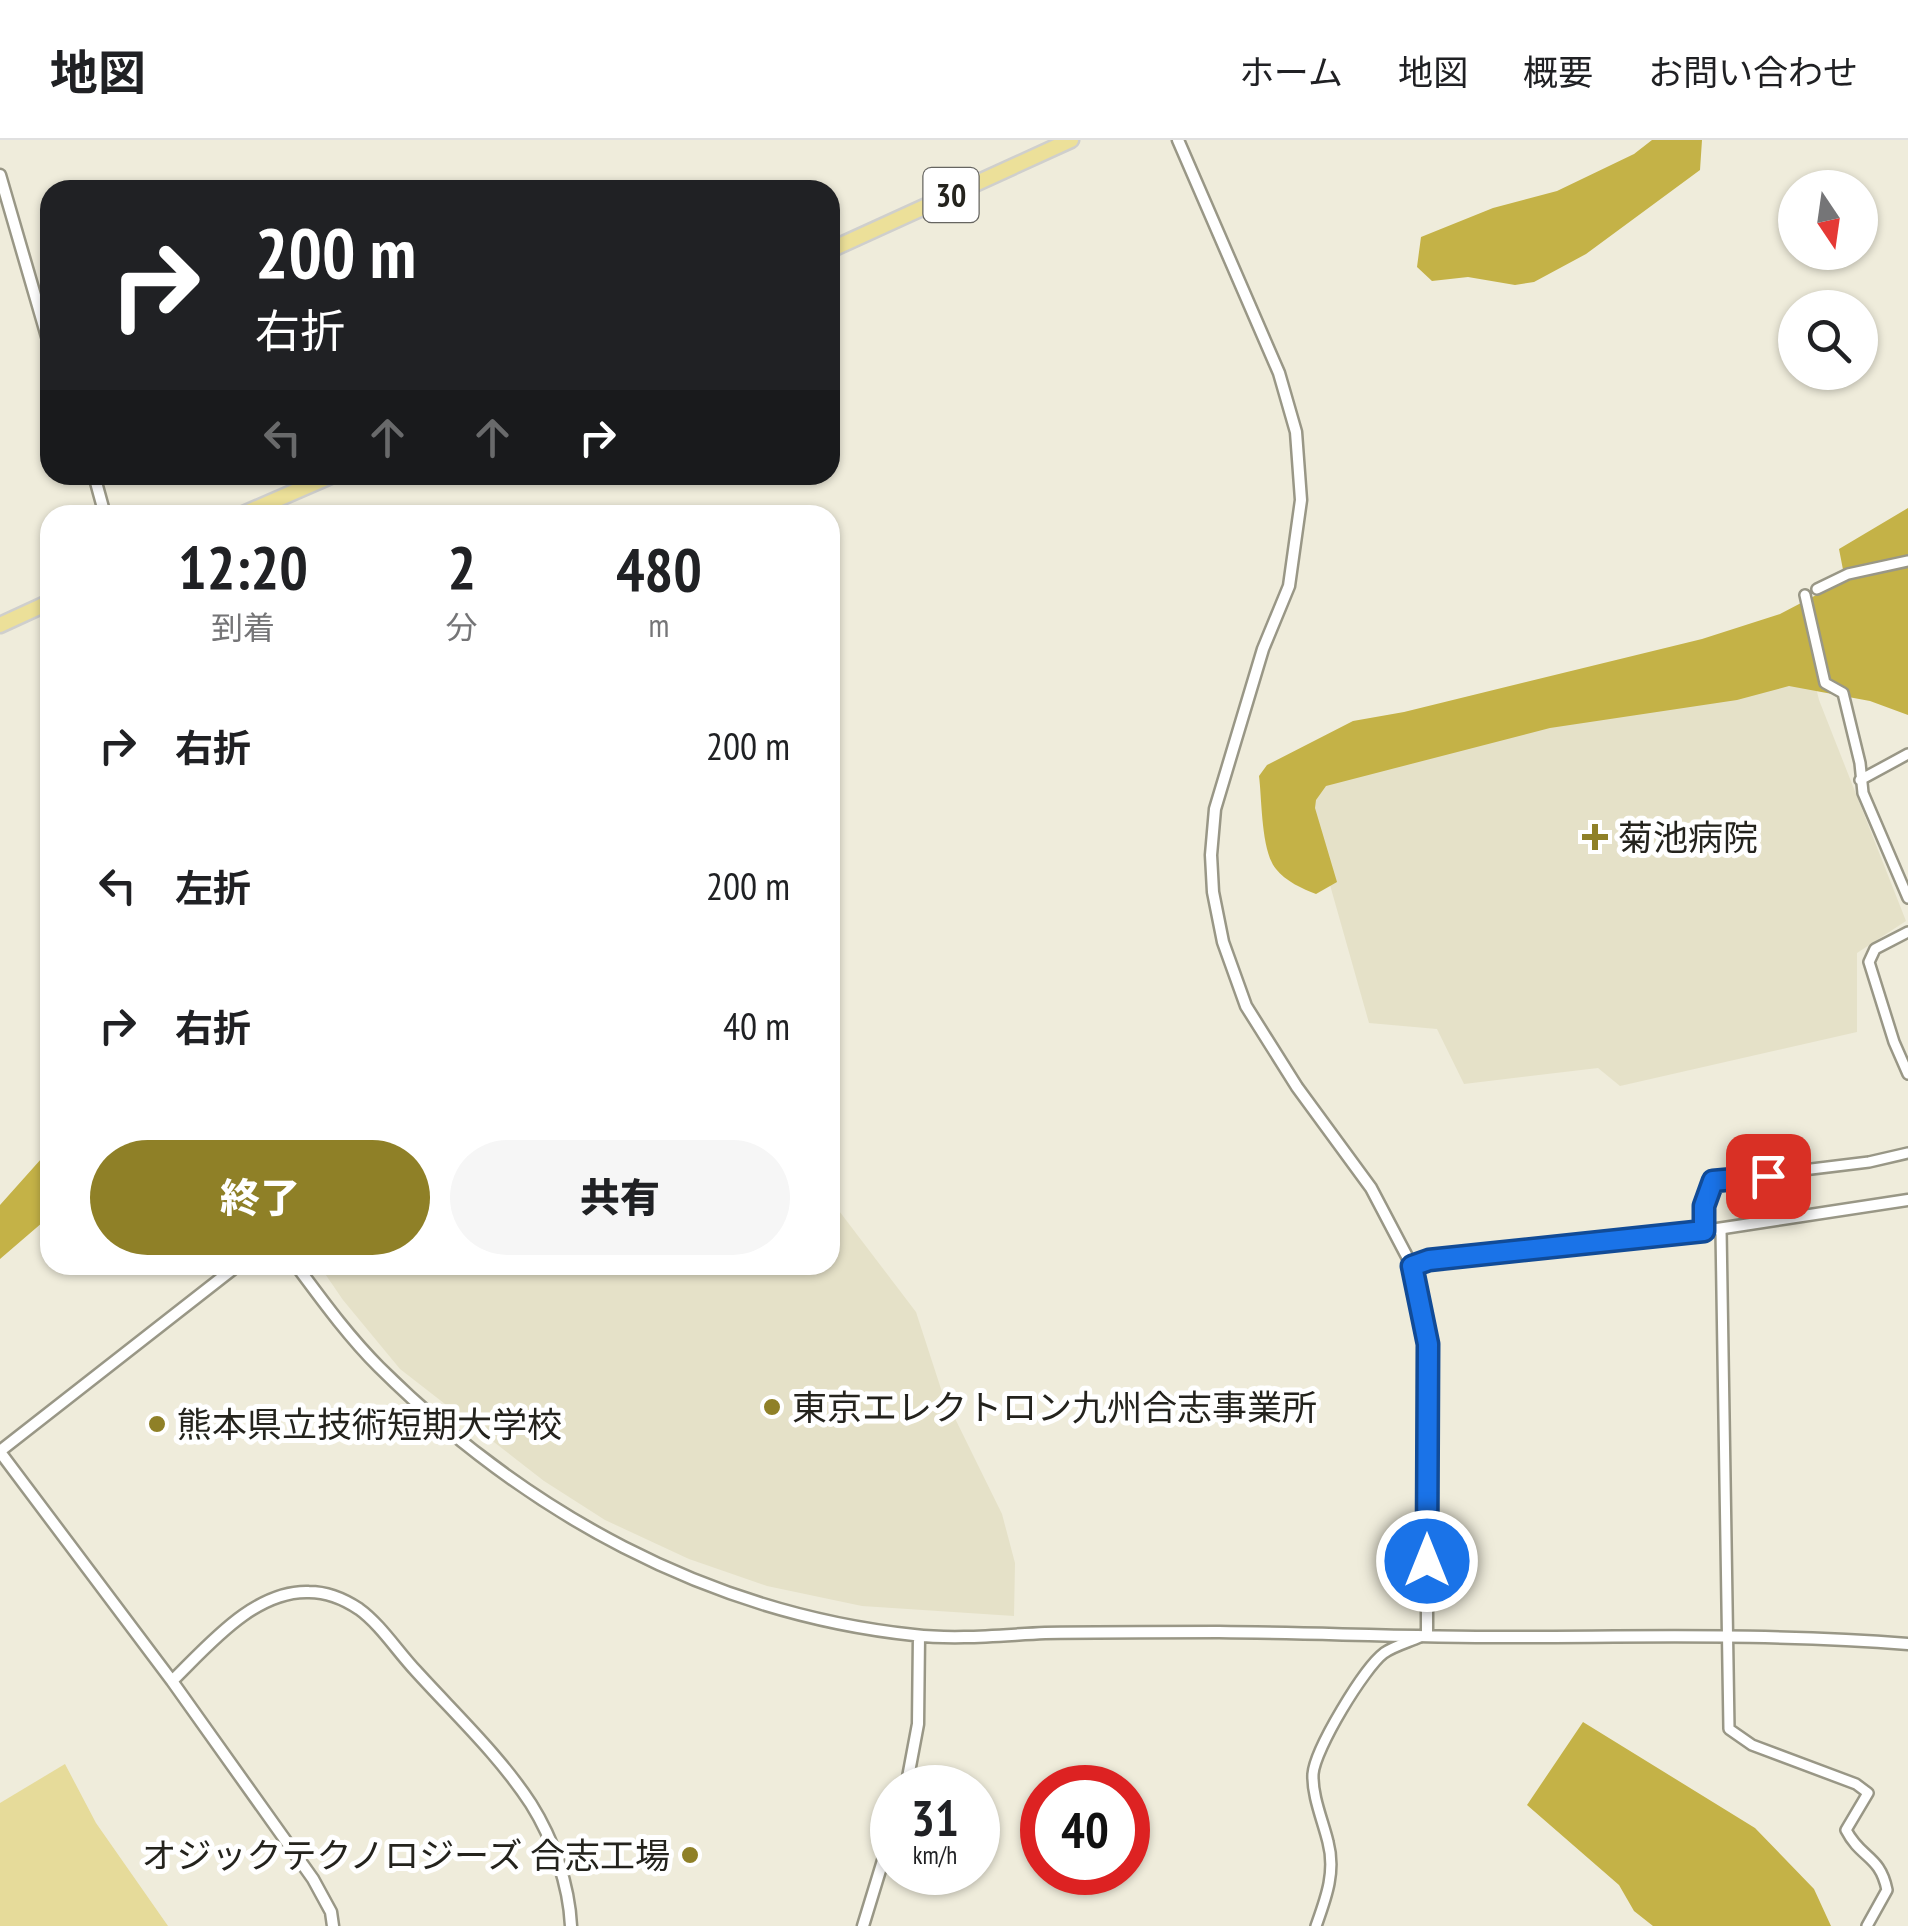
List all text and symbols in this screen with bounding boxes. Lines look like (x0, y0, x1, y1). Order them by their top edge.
text: 地図 (50, 41, 146, 103)
text: ホーム (1239, 49, 1343, 95)
text: 地図 (1398, 49, 1468, 95)
text: 概要 (1523, 49, 1593, 95)
text: お問い合わせ (1648, 49, 1858, 95)
road number: 30 (924, 168, 978, 222)
north arrow (1778, 170, 1878, 270)
map controls (1778, 170, 1878, 390)
text: 200 m (255, 207, 416, 297)
icon: right (90, 220, 220, 350)
button: search (1778, 290, 1878, 390)
text: 右折 (255, 301, 345, 359)
icon: left (255, 410, 310, 465)
icon: ahead (360, 410, 415, 465)
icon: ahead (465, 410, 520, 465)
icon: right (570, 410, 625, 465)
text: 12:20 (178, 528, 308, 606)
text: 2 (448, 528, 476, 606)
text: 480 (616, 530, 702, 608)
text: m (648, 604, 669, 646)
text: 到着 (211, 606, 275, 648)
text: 分 (446, 606, 478, 648)
icon: right (90, 718, 145, 773)
text: 200 m (706, 721, 790, 770)
text: 右折 (175, 723, 251, 772)
place label: 菊池病院 (1618, 814, 1758, 860)
marker: 菊池病院 (1582, 824, 1608, 850)
icon: left (90, 858, 145, 913)
text: 200 m (706, 861, 790, 910)
text: 左折 (175, 863, 251, 912)
icon: right (90, 998, 145, 1053)
text: 40 m (723, 1001, 790, 1050)
text: 右折 (175, 1003, 251, 1052)
pin (1726, 1134, 1811, 1219)
button: 終了 (90, 1140, 430, 1255)
button: 共有 (450, 1140, 790, 1255)
icon: arrive (1741, 1149, 1796, 1204)
place label: 東京エレクトロン九州合志事業所 (792, 1384, 1317, 1430)
marker: 東京エレクトロン九州合志事業所 (761, 1396, 783, 1418)
place label: 熊本県立技術短期大学校 (177, 1401, 562, 1447)
marker: 熊本県立技術短期大学校 (146, 1413, 168, 1435)
position arrow (1375, 1509, 1479, 1613)
speed limit sign: 40 (1020, 1765, 1150, 1895)
text: 31 (911, 1785, 959, 1850)
place label: オジックテクノロジーズ 合志工場 (141, 1832, 670, 1878)
text: km/h (913, 1839, 957, 1871)
marker: オジックテクノロジーズ 合志工場 (679, 1844, 701, 1866)

